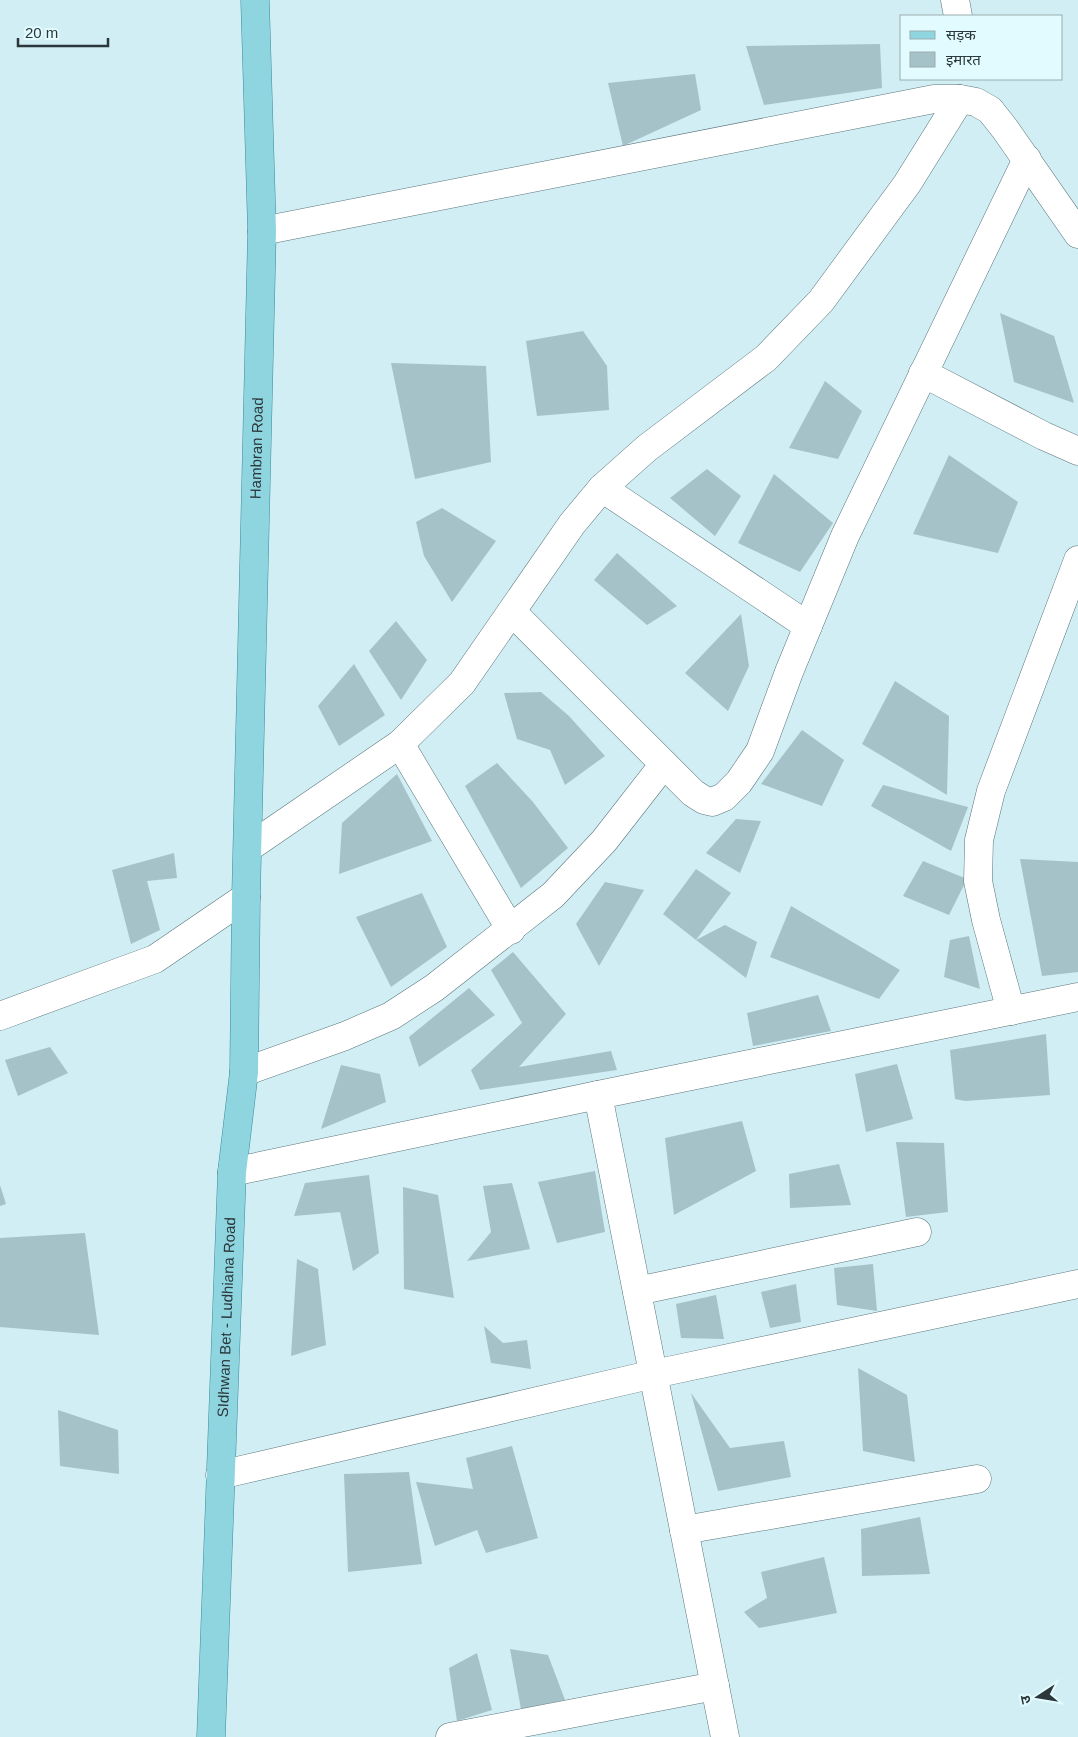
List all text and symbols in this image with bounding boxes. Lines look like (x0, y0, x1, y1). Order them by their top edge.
scale bar (18, 15, 108, 47)
legend (900, 15, 1063, 80)
text: 20 m (25, 24, 58, 41)
text: सड़क (946, 26, 976, 43)
text: इमारत (946, 51, 981, 68)
street label: Hambran Road (247, 397, 266, 499)
street label: SIdhwan Bet - Ludhiana Road (214, 1217, 238, 1418)
north arrow (1013, 1672, 1063, 1722)
text: उ (1016, 1693, 1034, 1705)

